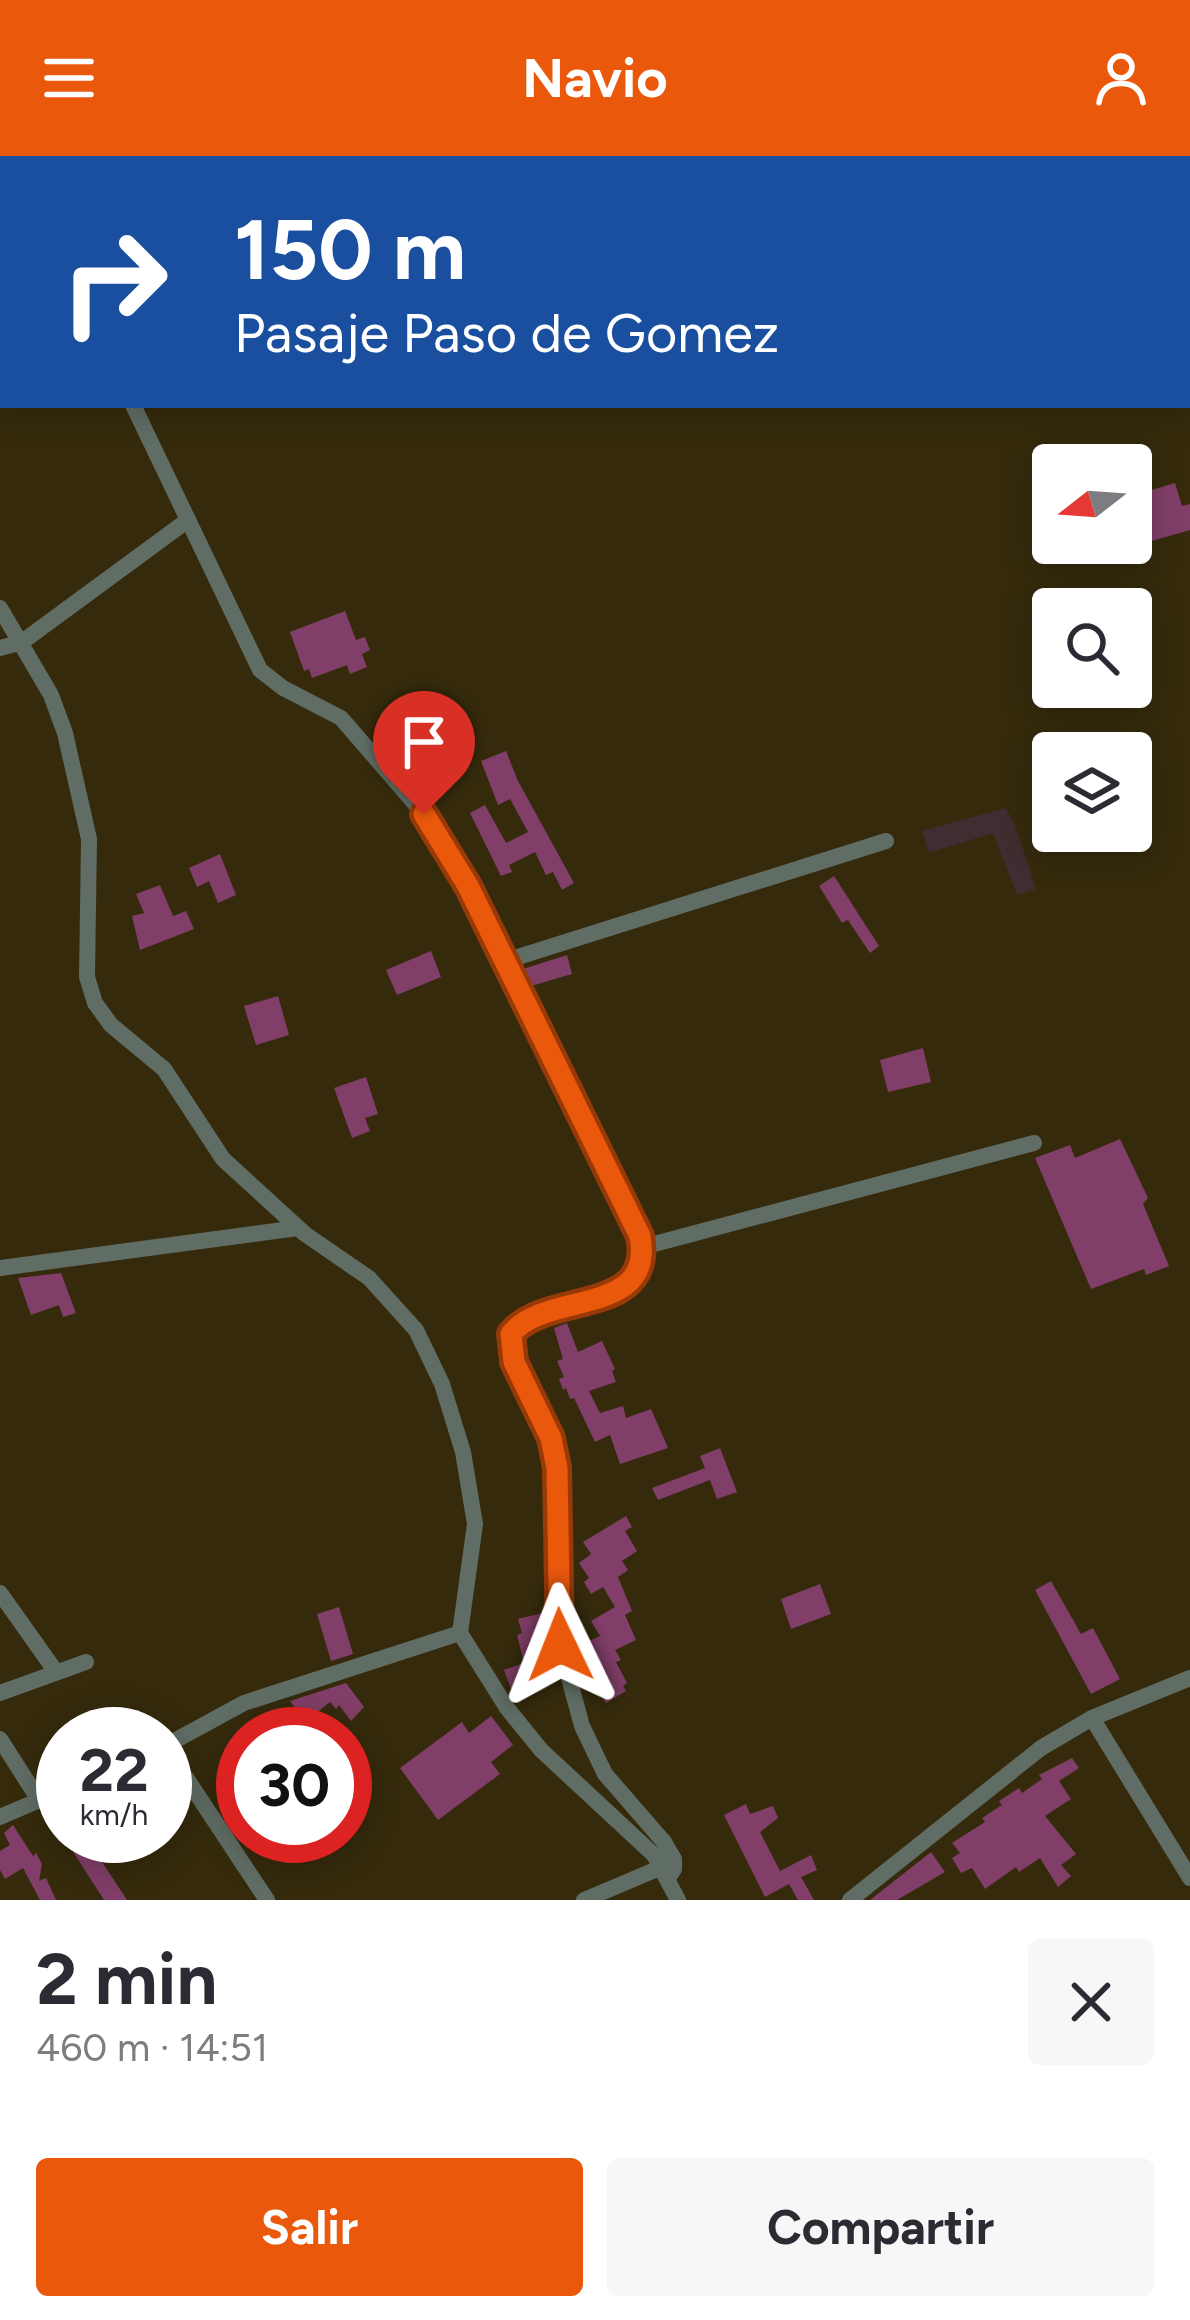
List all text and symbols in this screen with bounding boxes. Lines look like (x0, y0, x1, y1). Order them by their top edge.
icon: menu (36, 45, 102, 111)
icon: person (1088, 45, 1154, 111)
text: Navio (522, 46, 668, 111)
text: 150 m (234, 199, 466, 300)
icon: right (36, 204, 192, 360)
text: Pasaje Paso de Gomez (234, 301, 779, 366)
north arrow (1032, 444, 1152, 564)
map controls (1032, 444, 1152, 852)
button: search (1032, 588, 1152, 708)
pin (373, 691, 475, 814)
icon: arrive (391, 709, 457, 775)
button: layers (1032, 732, 1152, 852)
position arrow (497, 1582, 623, 1708)
speed limit sign: 30 (216, 1707, 372, 1863)
text: 22 (79, 1734, 149, 1806)
text: km/h (80, 1796, 148, 1833)
text: 2 min (36, 1936, 217, 2022)
button: close (1028, 1939, 1154, 2065)
text: 460 m · 14:51 (36, 2024, 268, 2071)
button: Salir (36, 2158, 583, 2296)
button: Compartir (607, 2158, 1154, 2296)

